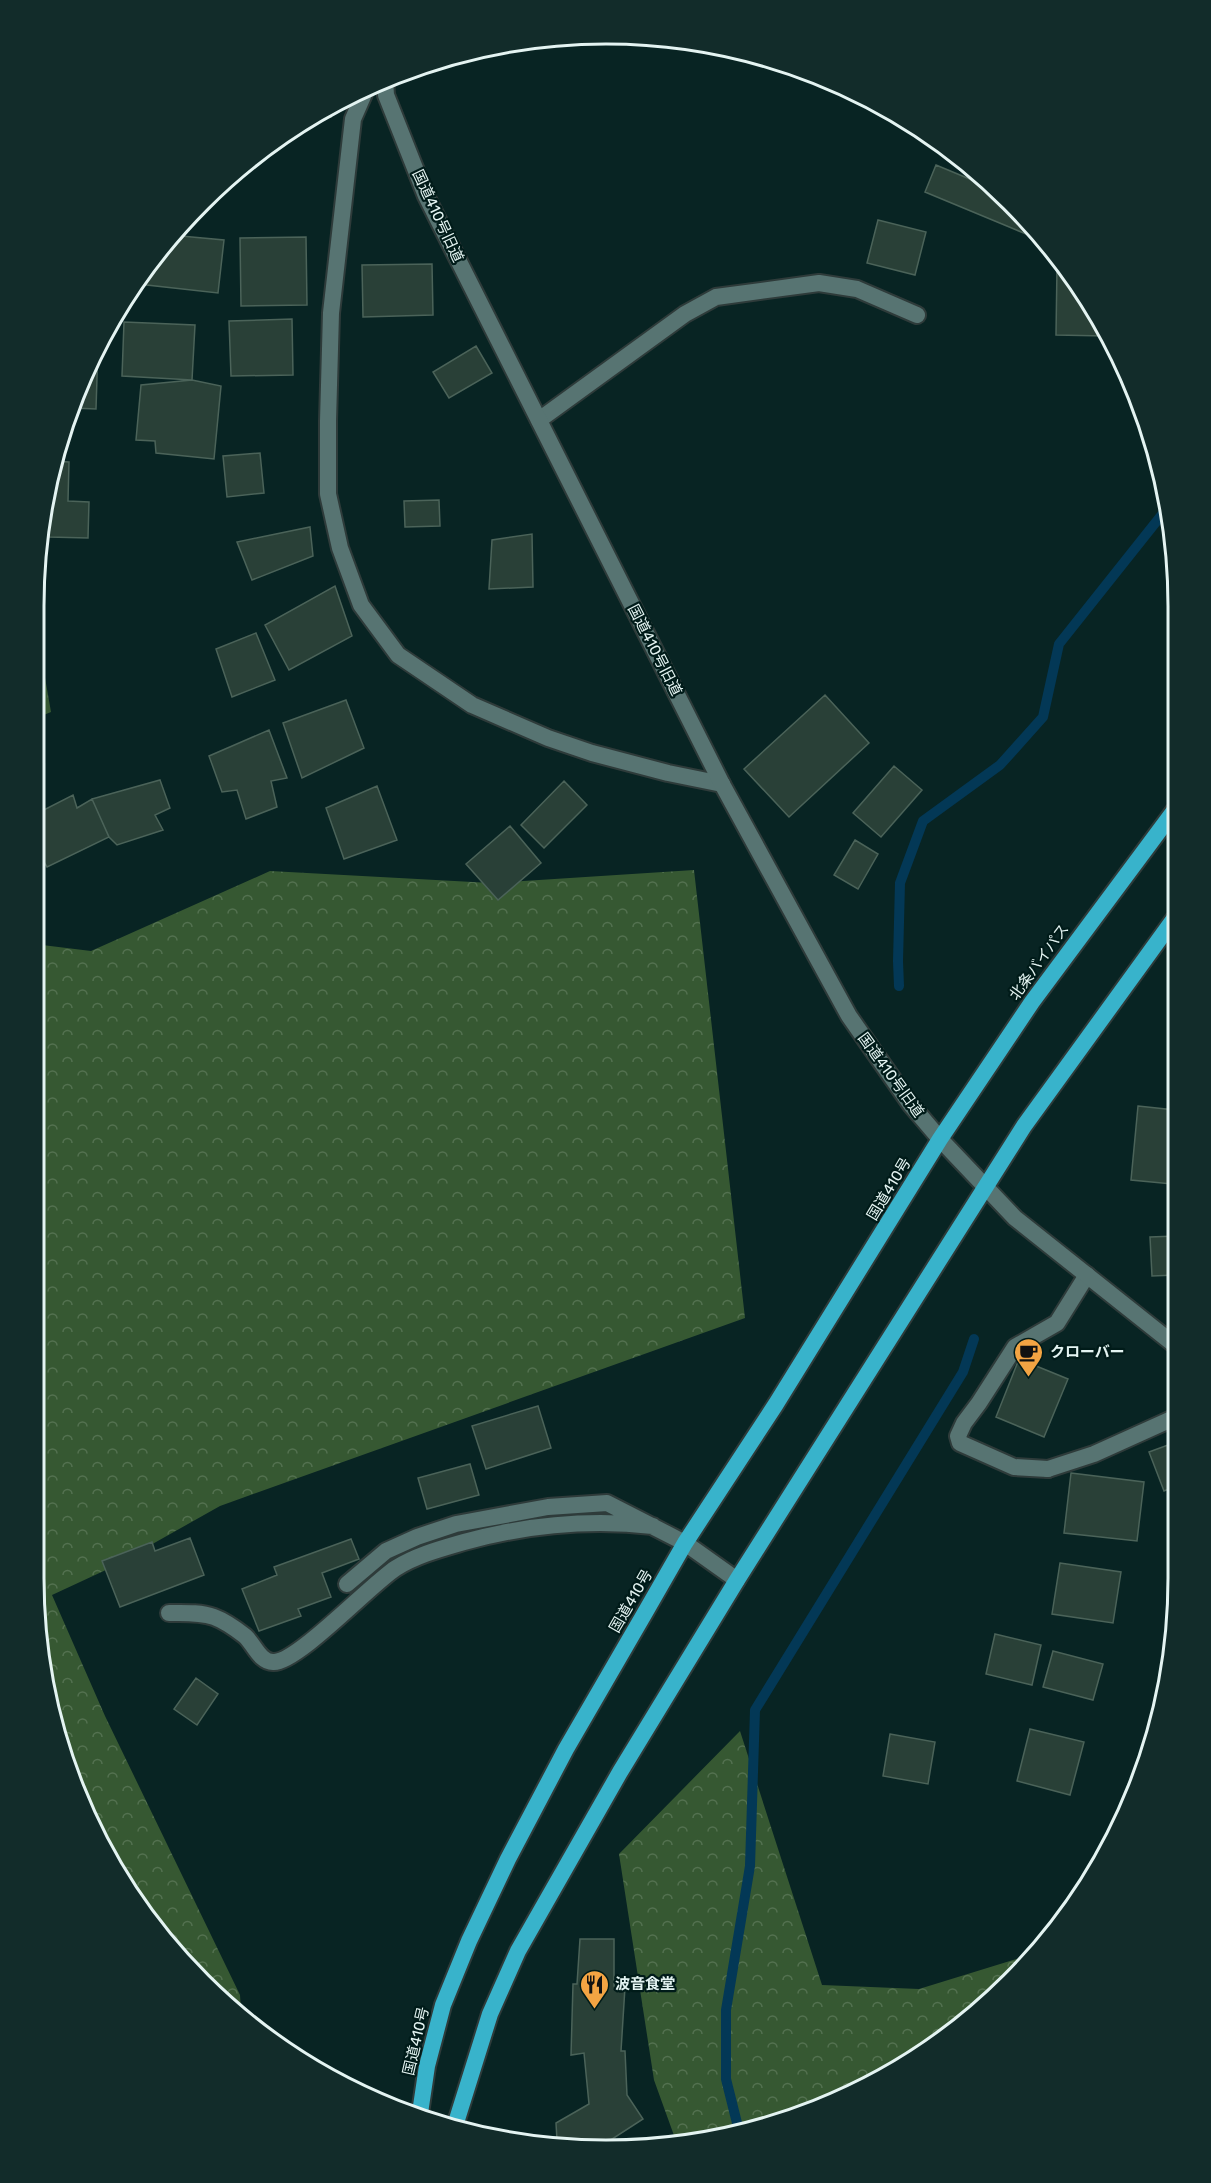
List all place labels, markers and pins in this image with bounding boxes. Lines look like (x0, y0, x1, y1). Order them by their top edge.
cafe icon: クローバー (1013, 1336, 1045, 1378)
place label: クローバー (1050, 1343, 1125, 1361)
restaurant icon: 波音食堂 (578, 1968, 610, 2010)
place label: 波音食堂 (615, 1975, 675, 1993)

